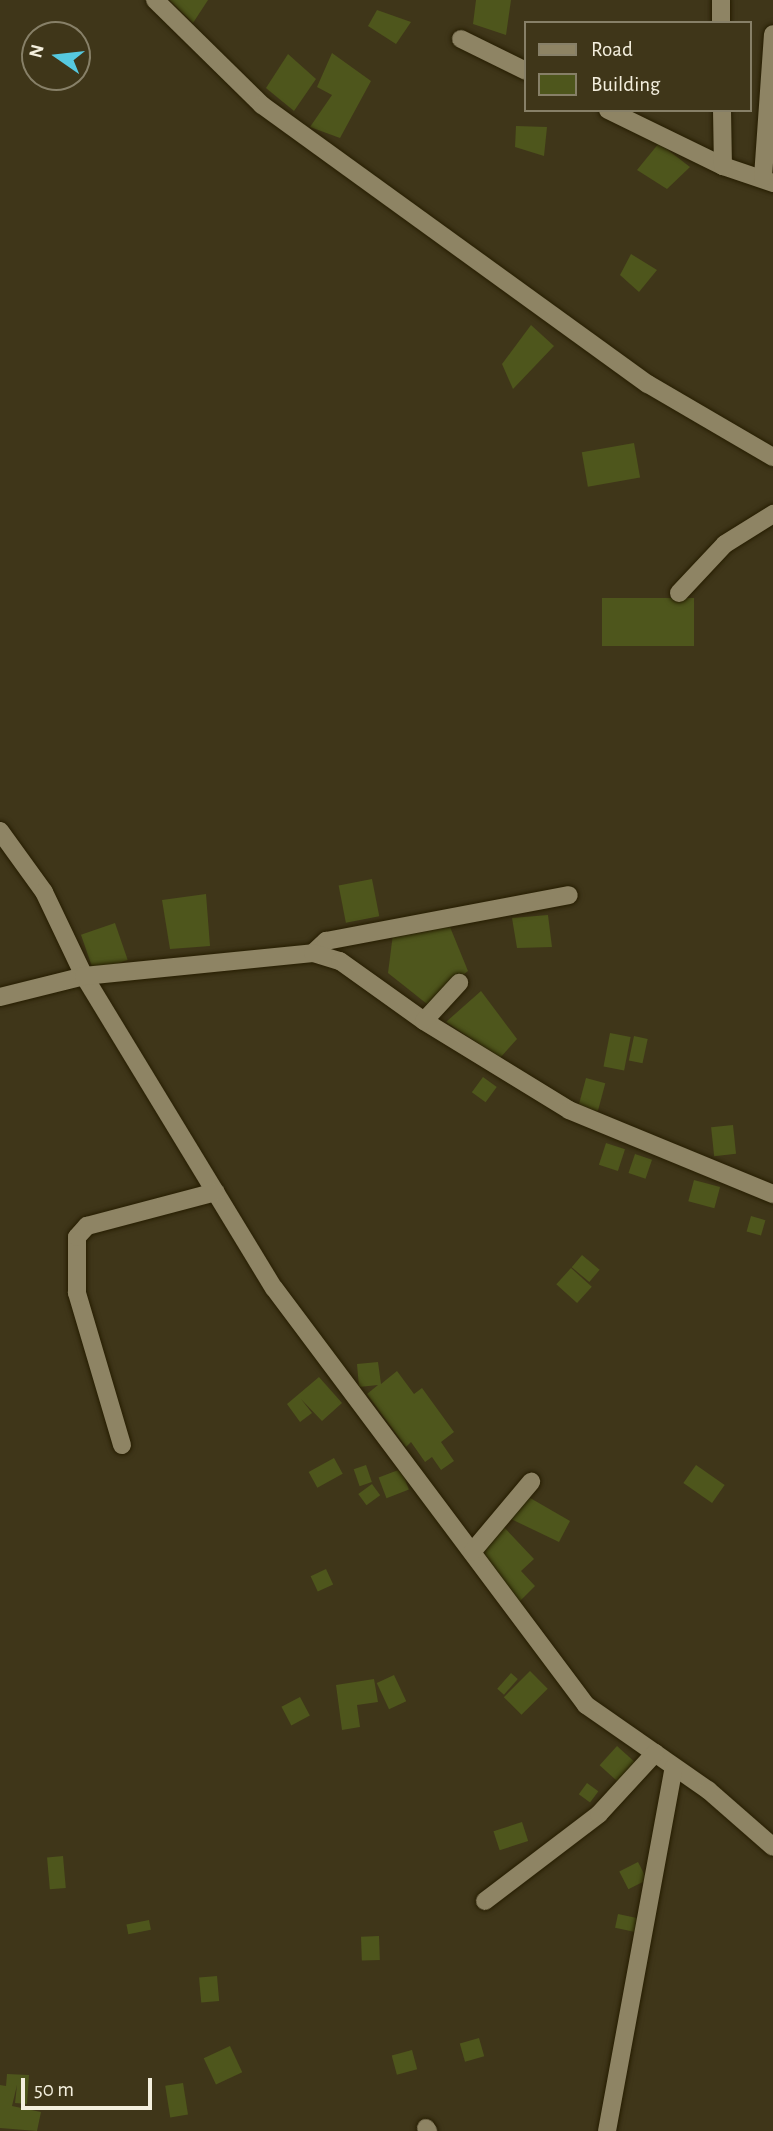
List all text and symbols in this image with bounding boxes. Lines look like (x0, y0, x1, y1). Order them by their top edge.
north arrow (21, 21, 91, 91)
legend (524, 21, 752, 112)
text: Road (591, 39, 633, 60)
text: N (26, 43, 48, 60)
text: Building (591, 74, 660, 95)
scale bar (24, 2064, 156, 2108)
text: 50 m (34, 2079, 74, 2100)

